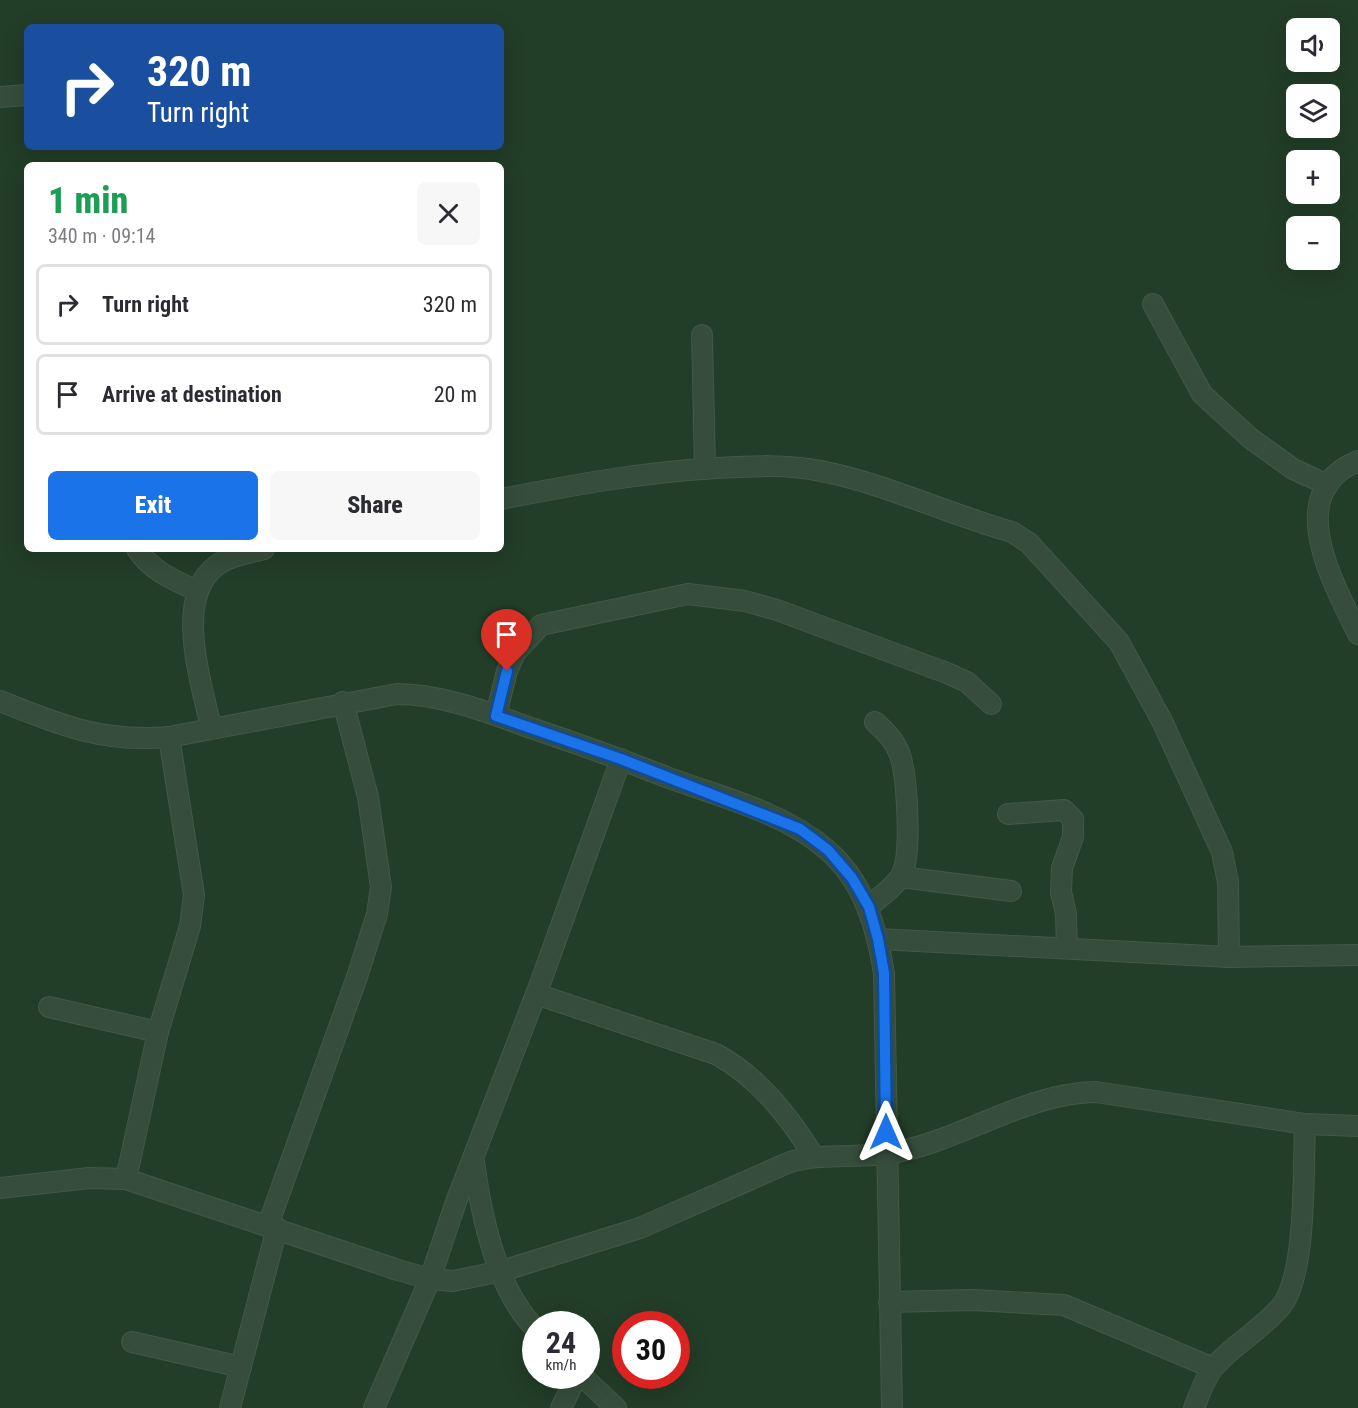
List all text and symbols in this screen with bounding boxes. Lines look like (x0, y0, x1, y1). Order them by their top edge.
map controls (1286, 18, 1340, 270)
button: sound (1286, 18, 1340, 72)
text: 320 m (147, 47, 252, 96)
icon: right (48, 48, 126, 126)
button: layers (1286, 84, 1340, 138)
text: Turn right (147, 97, 249, 129)
button: + (1286, 150, 1340, 204)
text: 1 min (48, 180, 128, 222)
button: close (417, 182, 480, 245)
button: − (1286, 216, 1340, 270)
text: 340 m · 09:14 (48, 224, 155, 248)
icon: right (51, 288, 84, 321)
text: Turn right (102, 292, 189, 317)
text: 320 m (423, 292, 477, 317)
icon: arrive (51, 378, 84, 411)
text: Arrive at destination (102, 382, 282, 407)
text: 20 m (434, 382, 477, 407)
button: Exit (48, 471, 258, 540)
button: Share (270, 471, 480, 540)
pin (481, 609, 532, 671)
icon: arrive (490, 618, 523, 651)
position arrow (854, 1100, 918, 1164)
speed limit sign: 30 (612, 1311, 690, 1389)
text: 24 (546, 1325, 576, 1360)
text: km/h (546, 1356, 576, 1374)

